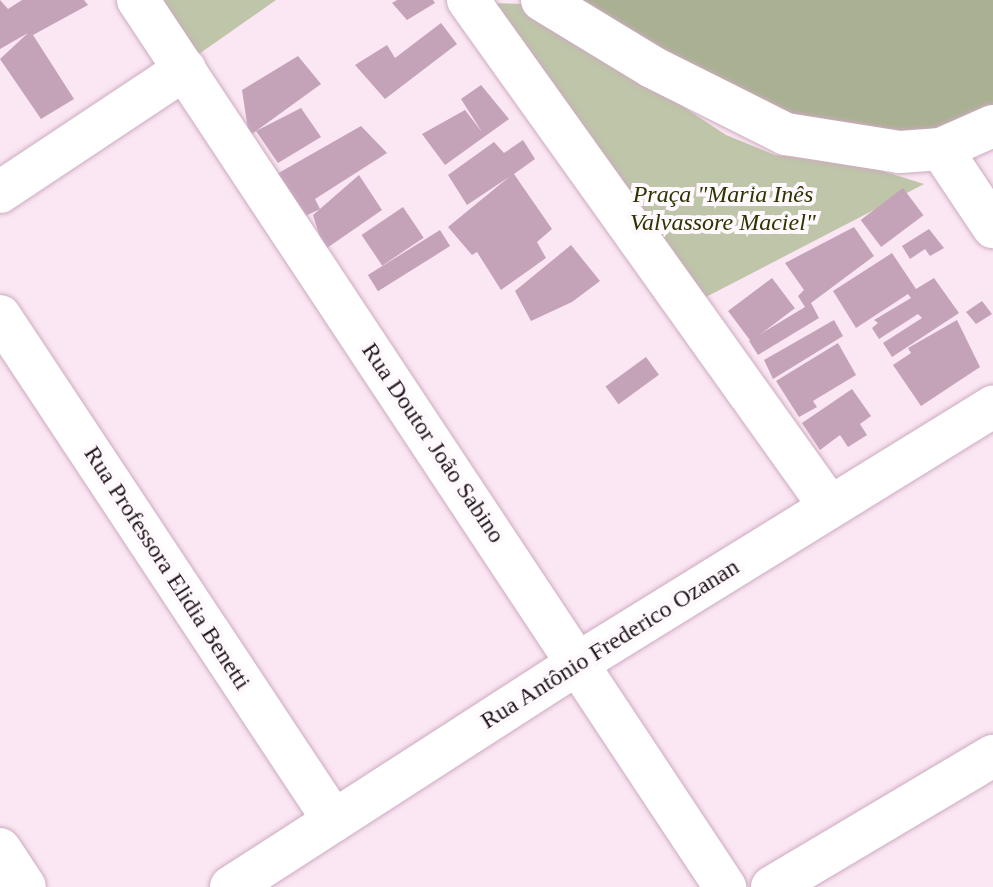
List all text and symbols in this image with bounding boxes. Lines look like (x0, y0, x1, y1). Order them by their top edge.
park label: Praça "Maria Inês Valvassore Maciel" (630, 181, 816, 237)
street label: Rua Doutor João Sabino (355, 337, 511, 549)
street label: Rua Professora Elidia Benetti (77, 441, 257, 695)
street label: Rua Antônio Frederico Ozanan (475, 552, 745, 736)

